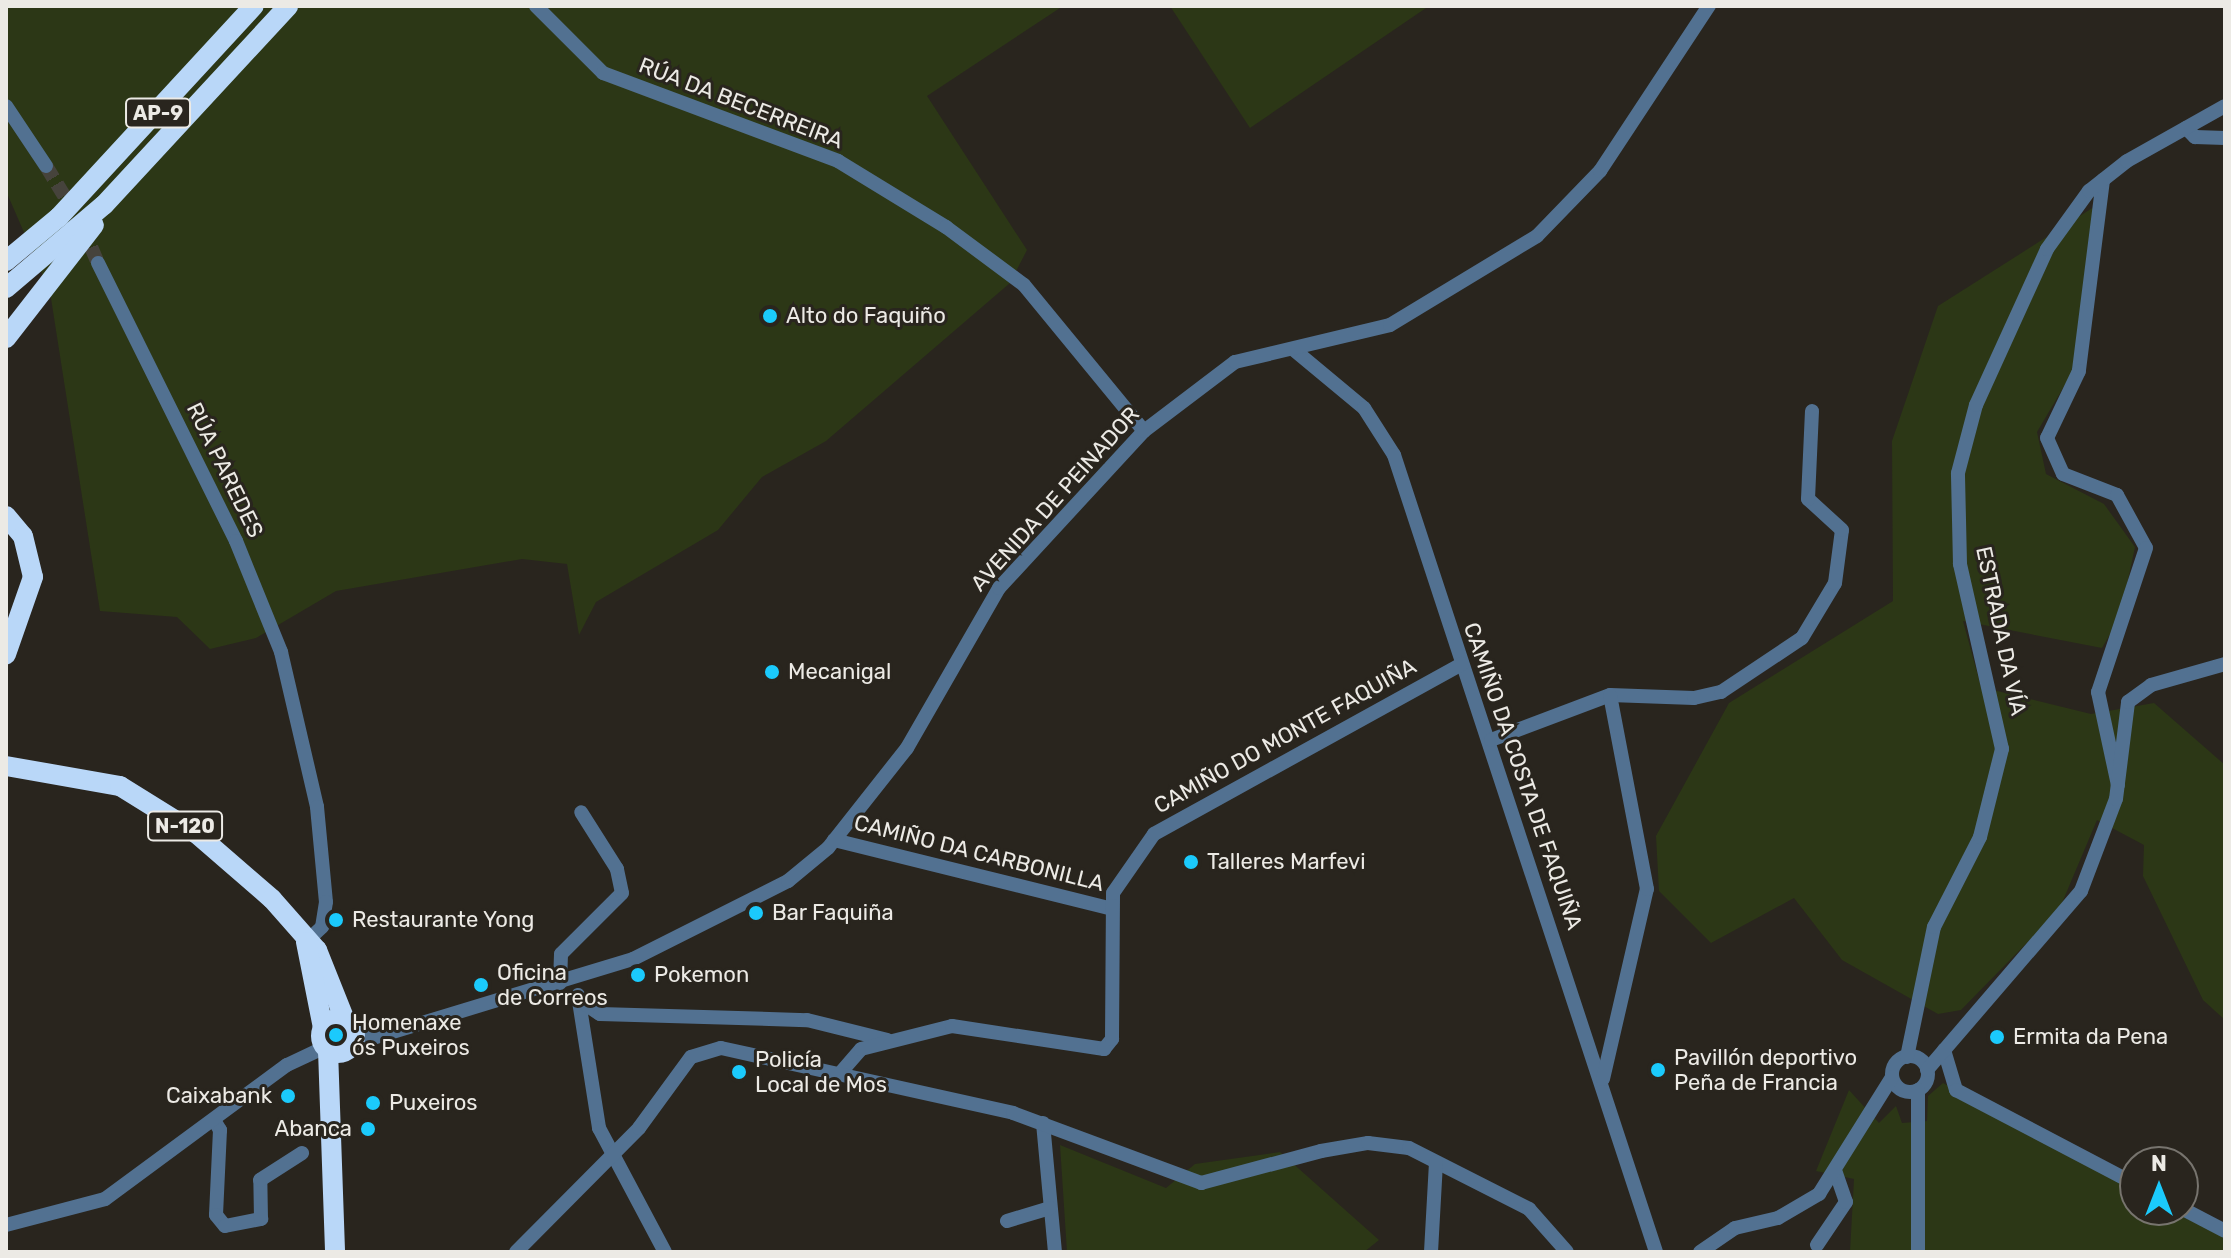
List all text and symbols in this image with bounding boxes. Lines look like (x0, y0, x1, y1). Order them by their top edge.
street label: RÚA DA BECERREIRA (635, 52, 847, 154)
road number: AP-9 (124, 97, 192, 129)
place label: Alto do Faquiño (786, 303, 946, 329)
marker: Alto do Faquiño (761, 307, 779, 325)
street label: RÚA PAREDES (181, 398, 269, 542)
street label: AVENIDA DE PEINADOR (965, 401, 1145, 597)
street label: ESTRADA DA VÍA (1970, 543, 2032, 719)
street label: CAMIÑO DA COSTA DE FAQUIÑA (1458, 618, 1588, 934)
street label: CAMIÑO DO MONTE FAQUIÑA (1149, 653, 1421, 819)
place label: Mecanigal (788, 659, 891, 685)
marker: Mecanigal (763, 663, 781, 681)
street label: CAMIÑO DA CARBONILLA (851, 809, 1107, 897)
road number: N-120 (147, 810, 223, 842)
place label: Talleres Marfevi (1207, 849, 1366, 875)
marker: Talleres Marfevi (1182, 853, 1200, 871)
place label: Bar Faquiña (772, 900, 894, 926)
marker: Bar Faquiña (747, 904, 765, 922)
place label: Restaurante Yong (352, 907, 535, 933)
marker: Restaurante Yong (327, 911, 345, 929)
place label: Oficina de Correos (497, 959, 608, 1010)
place label: Pokemon (654, 962, 749, 988)
marker: Pokemon (629, 966, 647, 984)
marker: Oficina de Correos (472, 976, 490, 994)
place label: Homenaxe ós Puxeiros (352, 1009, 470, 1060)
place label: Ermita da Pena (2013, 1024, 2168, 1050)
marker: Homenaxe ós Puxeiros (327, 1026, 345, 1044)
marker: Ermita da Pena (1988, 1028, 2006, 1046)
place label: Pavillón deportivo Peña de Francia (1674, 1044, 1857, 1096)
place label: Policía Local de Mos (755, 1046, 887, 1098)
marker: Pavillón deportivo Peña de Francia (1649, 1061, 1667, 1079)
marker: Policía Local de Mos (730, 1063, 748, 1081)
place label: Caixabank (166, 1083, 272, 1109)
marker: Caixabank (279, 1087, 297, 1105)
place label: Puxeiros (389, 1090, 478, 1116)
marker: Puxeiros (364, 1094, 382, 1112)
place label: Abanca (274, 1116, 352, 1142)
marker: Abanca (359, 1120, 377, 1138)
north arrow (2119, 1146, 2199, 1226)
text: N (2151, 1150, 2167, 1177)

